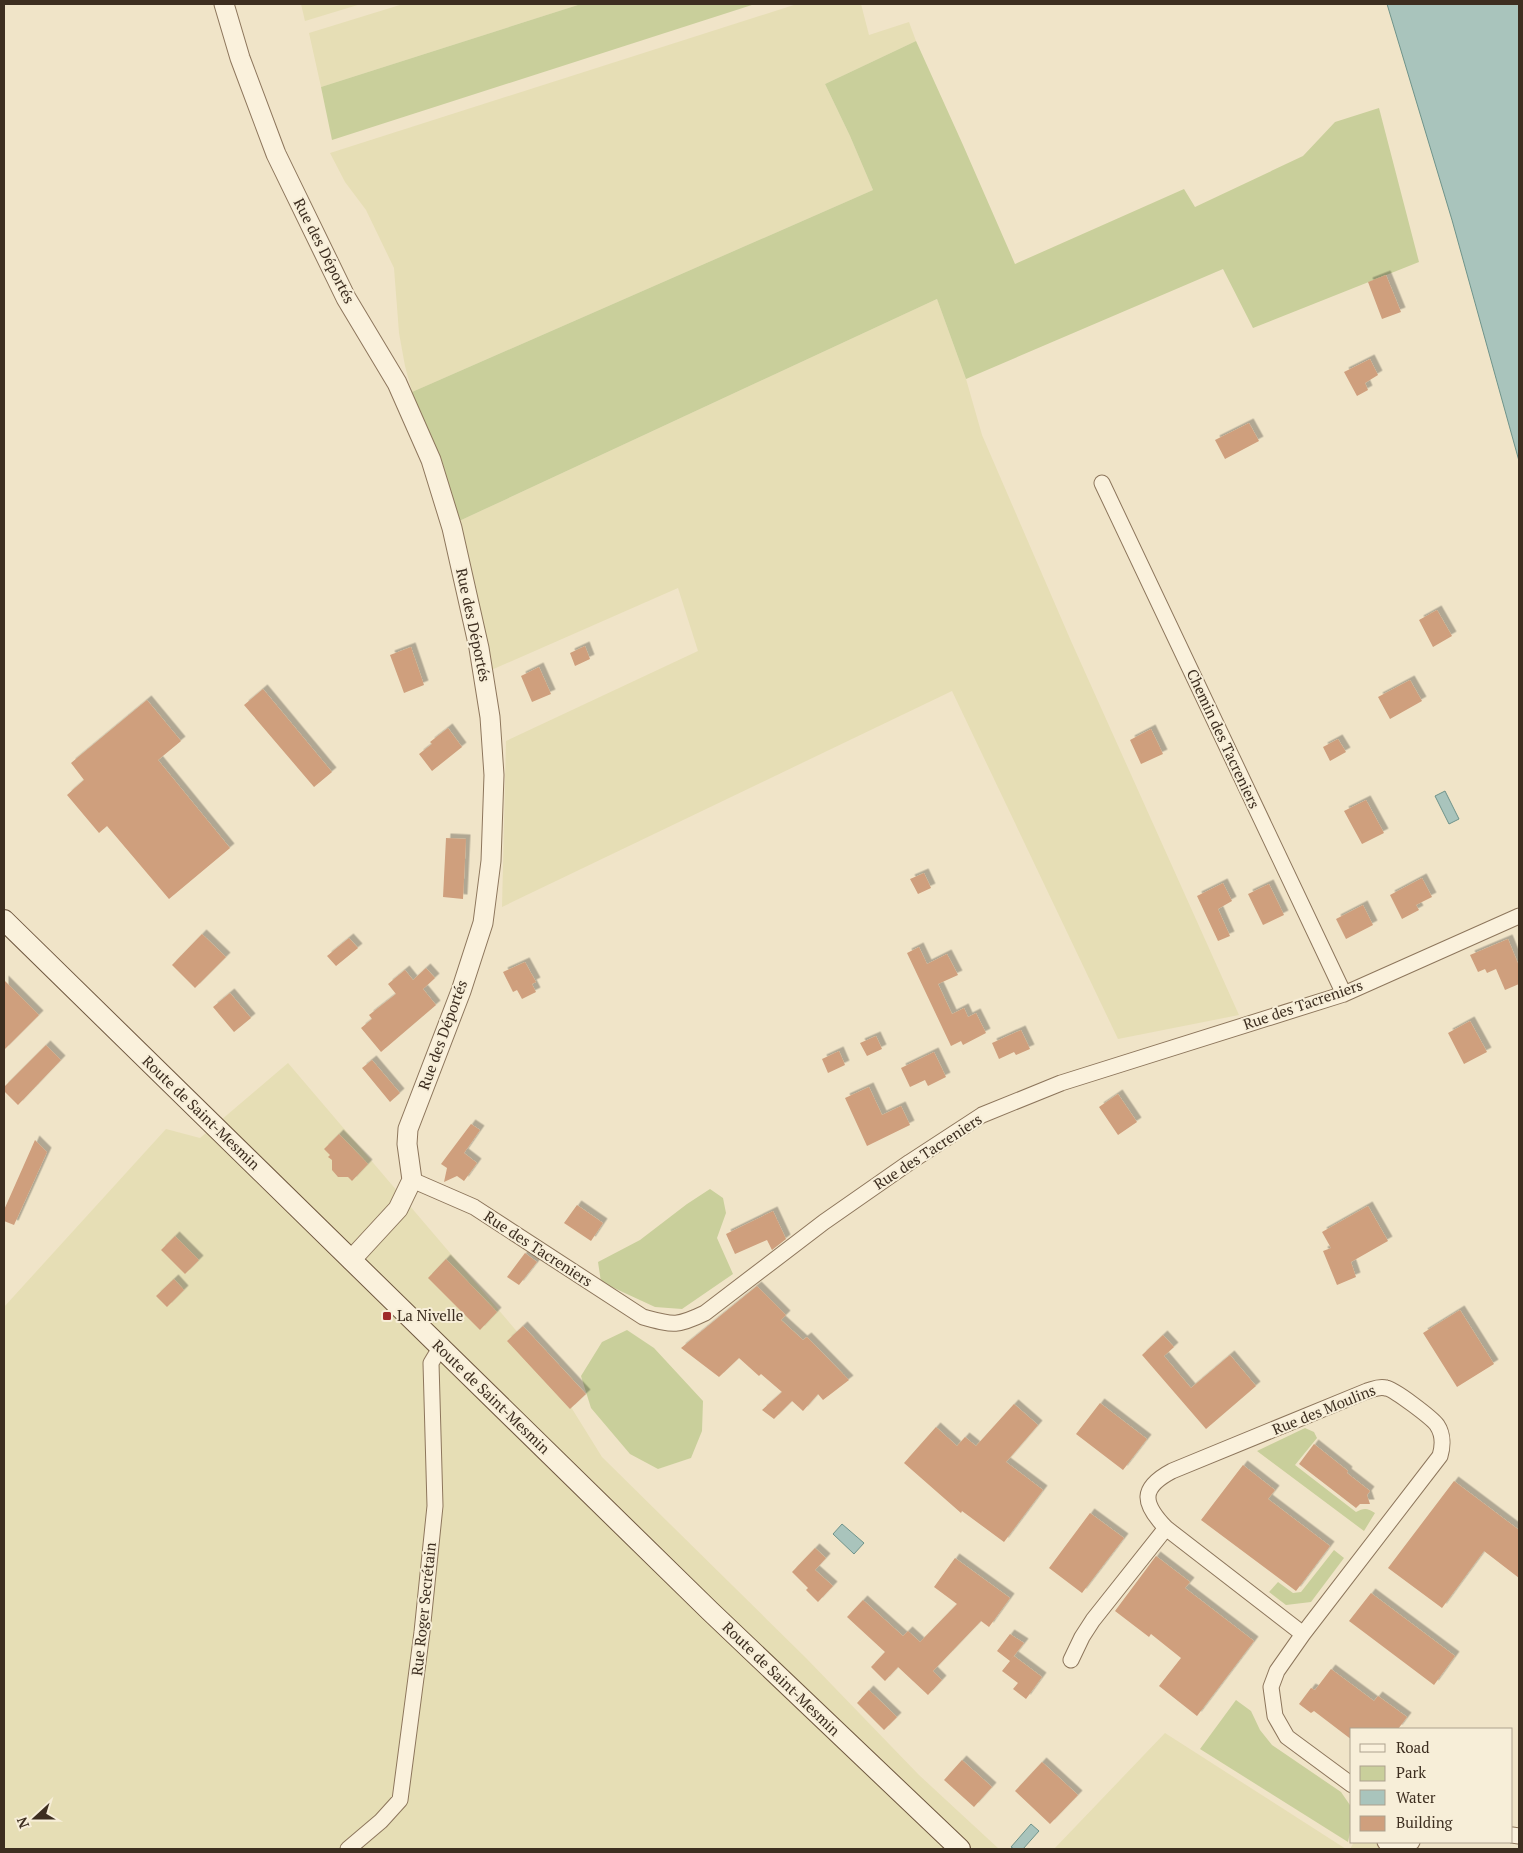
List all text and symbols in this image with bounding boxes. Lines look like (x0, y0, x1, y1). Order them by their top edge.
street label: Rue des Déportés (290, 194, 360, 307)
street label: Rue des Déportés (452, 566, 496, 683)
street label: Chemin des Tacreniers (1183, 665, 1265, 812)
street label: Rue des Tacreniers (1240, 974, 1365, 1034)
street label: Rue des Déportés (413, 977, 471, 1092)
street label: Route de Saint-Mesmin (139, 1051, 265, 1174)
street label: Rue des Tacreniers (869, 1109, 985, 1194)
street label: Rue des Tacreniers (481, 1206, 597, 1291)
place label: La Nivelle (397, 1305, 463, 1325)
marker: La Nivelle (381, 1310, 393, 1322)
street label: Route de Saint-Mesmin (429, 1335, 555, 1458)
street label: Rue des Moulins (1269, 1379, 1378, 1439)
street label: Rue Roger Secrétain (406, 1541, 440, 1677)
street label: Route de Saint-Mesmin (719, 1617, 845, 1740)
legend (1350, 1728, 1513, 1843)
text: Road (1396, 1737, 1429, 1757)
text: Park (1396, 1762, 1426, 1782)
text: Water (1396, 1787, 1436, 1807)
north arrow (10, 1793, 60, 1843)
text: Building (1396, 1812, 1454, 1832)
text: N (11, 1814, 33, 1831)

